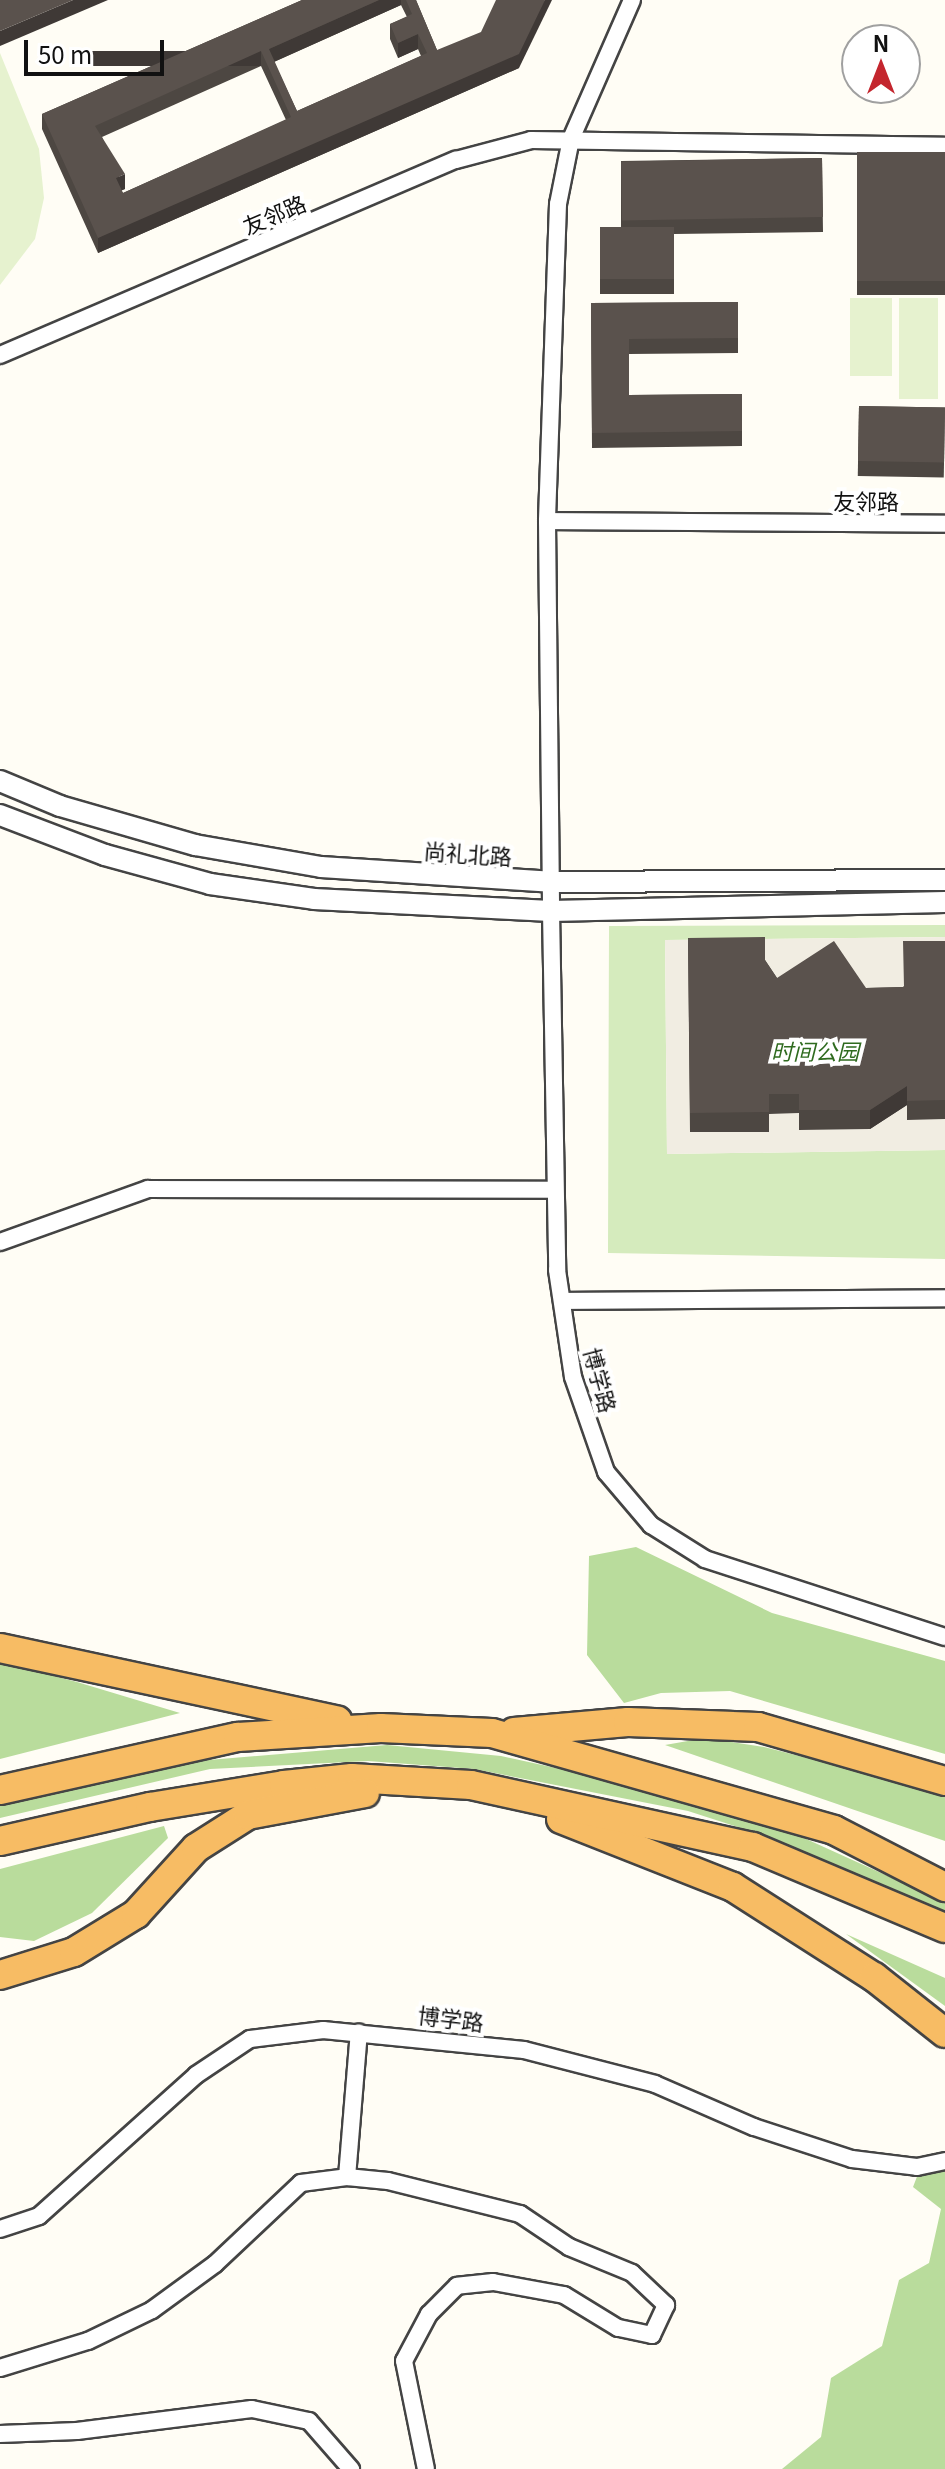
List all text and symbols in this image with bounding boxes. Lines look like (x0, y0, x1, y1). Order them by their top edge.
scale bar (28, 24, 168, 74)
north arrow (841, 24, 921, 104)
text: N (873, 26, 889, 58)
text: 50 m (38, 36, 92, 71)
street label: 友邻路 (238, 189, 310, 239)
street label: 友邻路 (833, 488, 899, 514)
street label: 尚礼北路 (423, 837, 513, 869)
park label: 时间公园 (771, 1038, 859, 1064)
street label: 博学路 (580, 1345, 622, 1415)
street label: 博学路 (417, 2001, 485, 2035)

